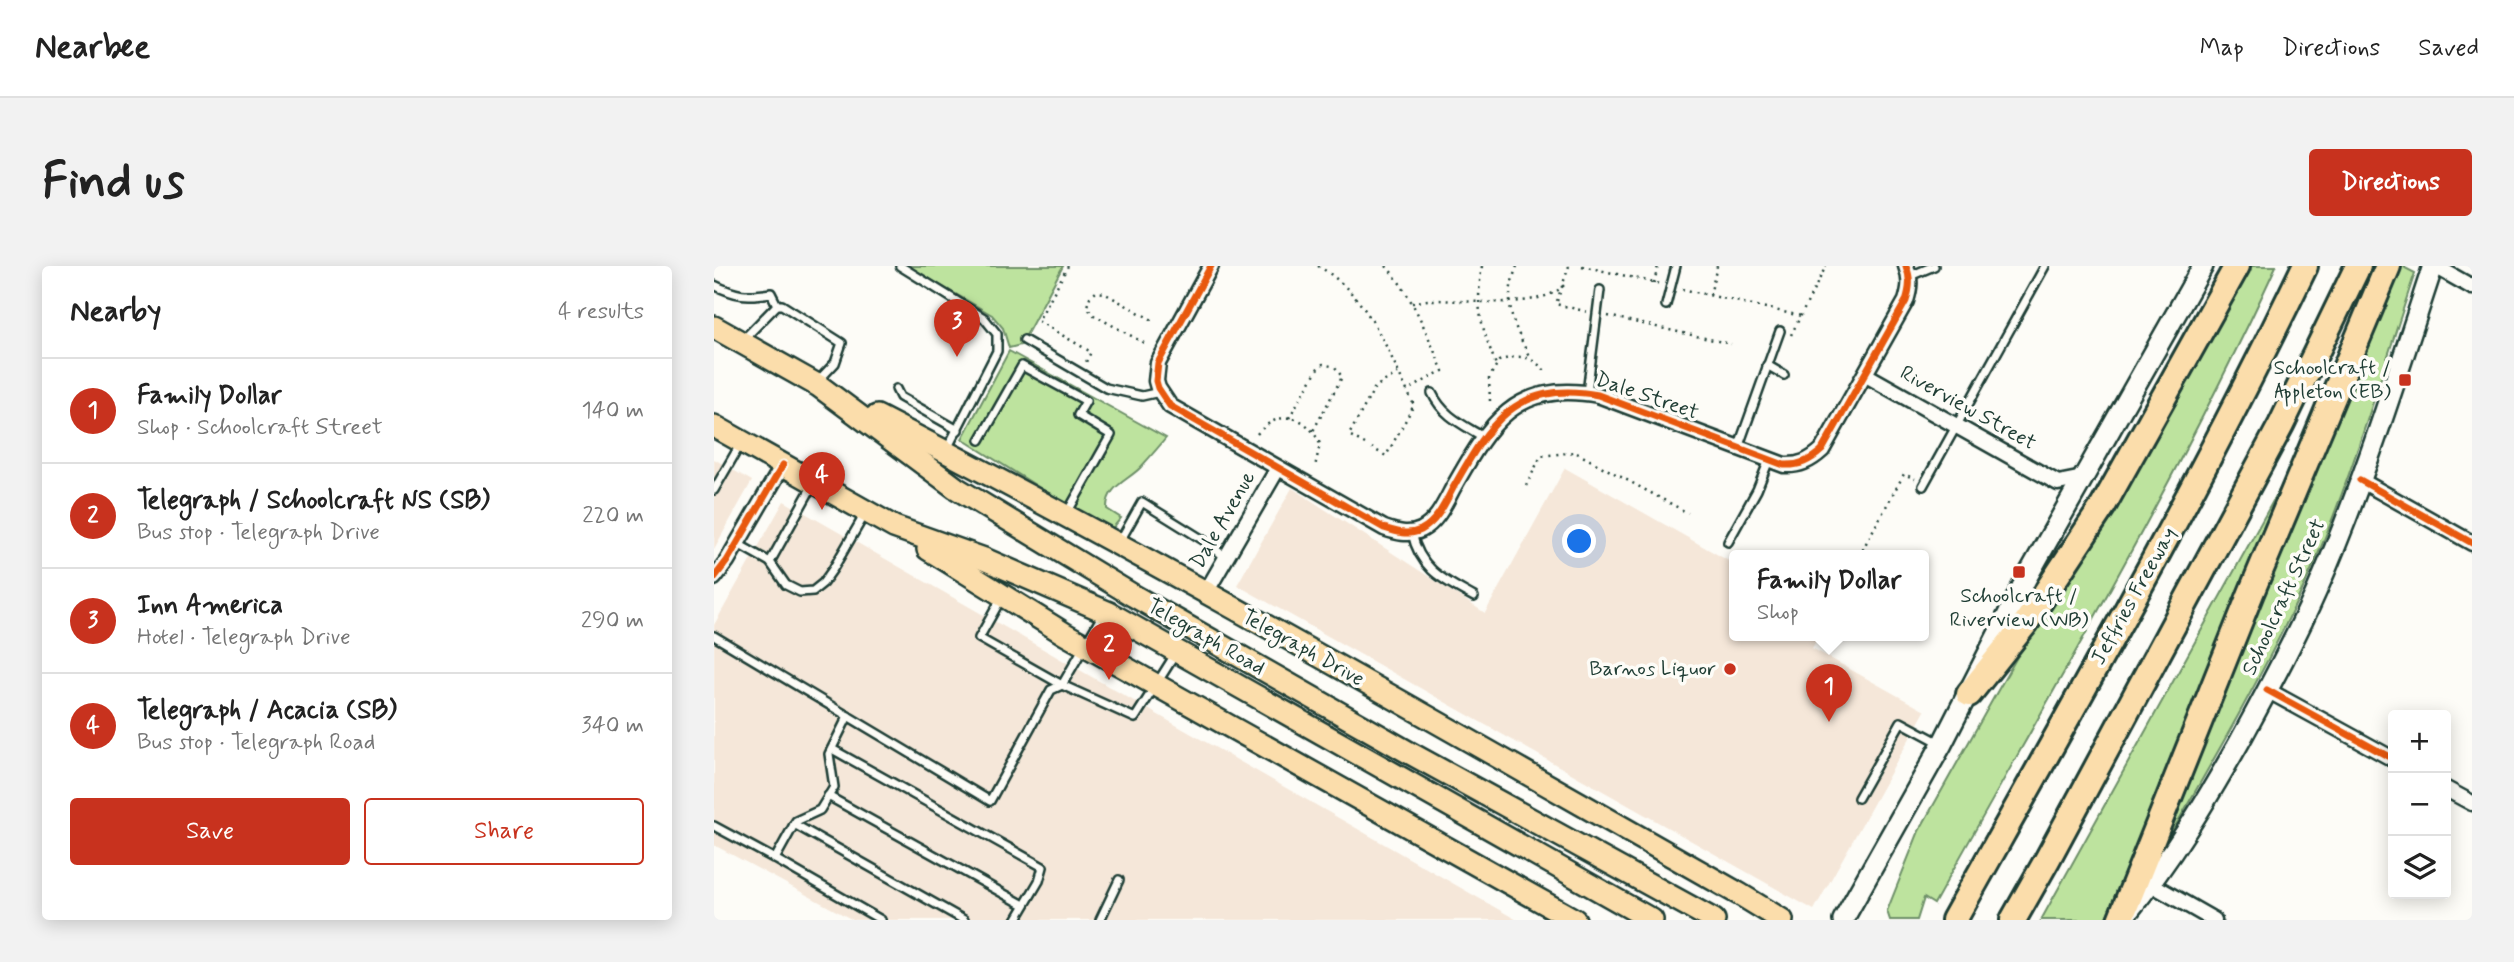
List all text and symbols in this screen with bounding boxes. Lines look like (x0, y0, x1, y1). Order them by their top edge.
text: Nearbee (35, 26, 150, 70)
text: Map (2200, 33, 2244, 64)
text: Directions (2282, 33, 2380, 64)
text: Saved (2418, 33, 2479, 64)
button: Directions (2309, 149, 2472, 216)
text: Find us (42, 150, 185, 215)
text: Nearby (70, 292, 161, 331)
text: 4 results (558, 297, 644, 327)
pin: 3 (934, 299, 980, 357)
place label: Schoolcraft / Appleton (EB) (2273, 354, 2392, 407)
street label: Riverview Street (1895, 359, 2041, 457)
street label: Dale Street (1592, 365, 1702, 427)
marker: Schoolcraft / Appleton (EB) (2397, 372, 2413, 388)
text: Family Dollar (137, 379, 282, 413)
text: 1 (88, 396, 98, 426)
text: 140 m (581, 396, 644, 426)
text: Shop · Schoolcraft Street (137, 413, 383, 443)
pin: 4 (799, 452, 845, 510)
street label: Dale Avenue (1184, 466, 1262, 574)
text: Telegraph / Schoolcraft NS (SB) (137, 484, 490, 518)
text: 2 (87, 501, 99, 531)
text: 220 m (582, 501, 644, 531)
street label: Schoolcraft Street (2235, 514, 2333, 680)
text: Bus stop · Telegraph Drive (137, 518, 380, 548)
street label: Jeffries Freeway (2085, 522, 2183, 670)
your location (1562, 524, 1596, 558)
popup (1729, 550, 1929, 641)
text: Family Dollar (1757, 564, 1901, 598)
marker: Schoolcraft / Riverview (WB) (2011, 564, 2027, 580)
place label: Schoolcraft / Riverview (WB) (1949, 582, 2089, 634)
text: Inn America (137, 589, 283, 623)
street label: Telegraph Road (1141, 592, 1270, 683)
text: Shop (1757, 598, 1799, 628)
street label: Telegraph Drive (1236, 603, 1369, 694)
text: 3 (88, 606, 98, 636)
text: 290 m (581, 606, 644, 636)
pin: 2 (1086, 622, 1132, 680)
text: Hotel · Telegraph Drive (137, 623, 351, 653)
place label: Barnos Liquor (1589, 655, 1716, 683)
marker: Barnos Liquor (1722, 661, 1738, 677)
pin: 1 (1806, 664, 1852, 722)
text: Telegraph / Acacia (SB) (137, 694, 397, 728)
map controls (2388, 710, 2451, 899)
button: + (2388, 710, 2451, 773)
text: 4 (86, 711, 100, 741)
text: 340 m (581, 711, 644, 741)
text: Bus stop · Telegraph Road (137, 728, 375, 758)
button: − (2388, 773, 2451, 836)
button: Save (70, 798, 350, 865)
button: Share (364, 798, 644, 865)
button: layers (2388, 836, 2451, 899)

